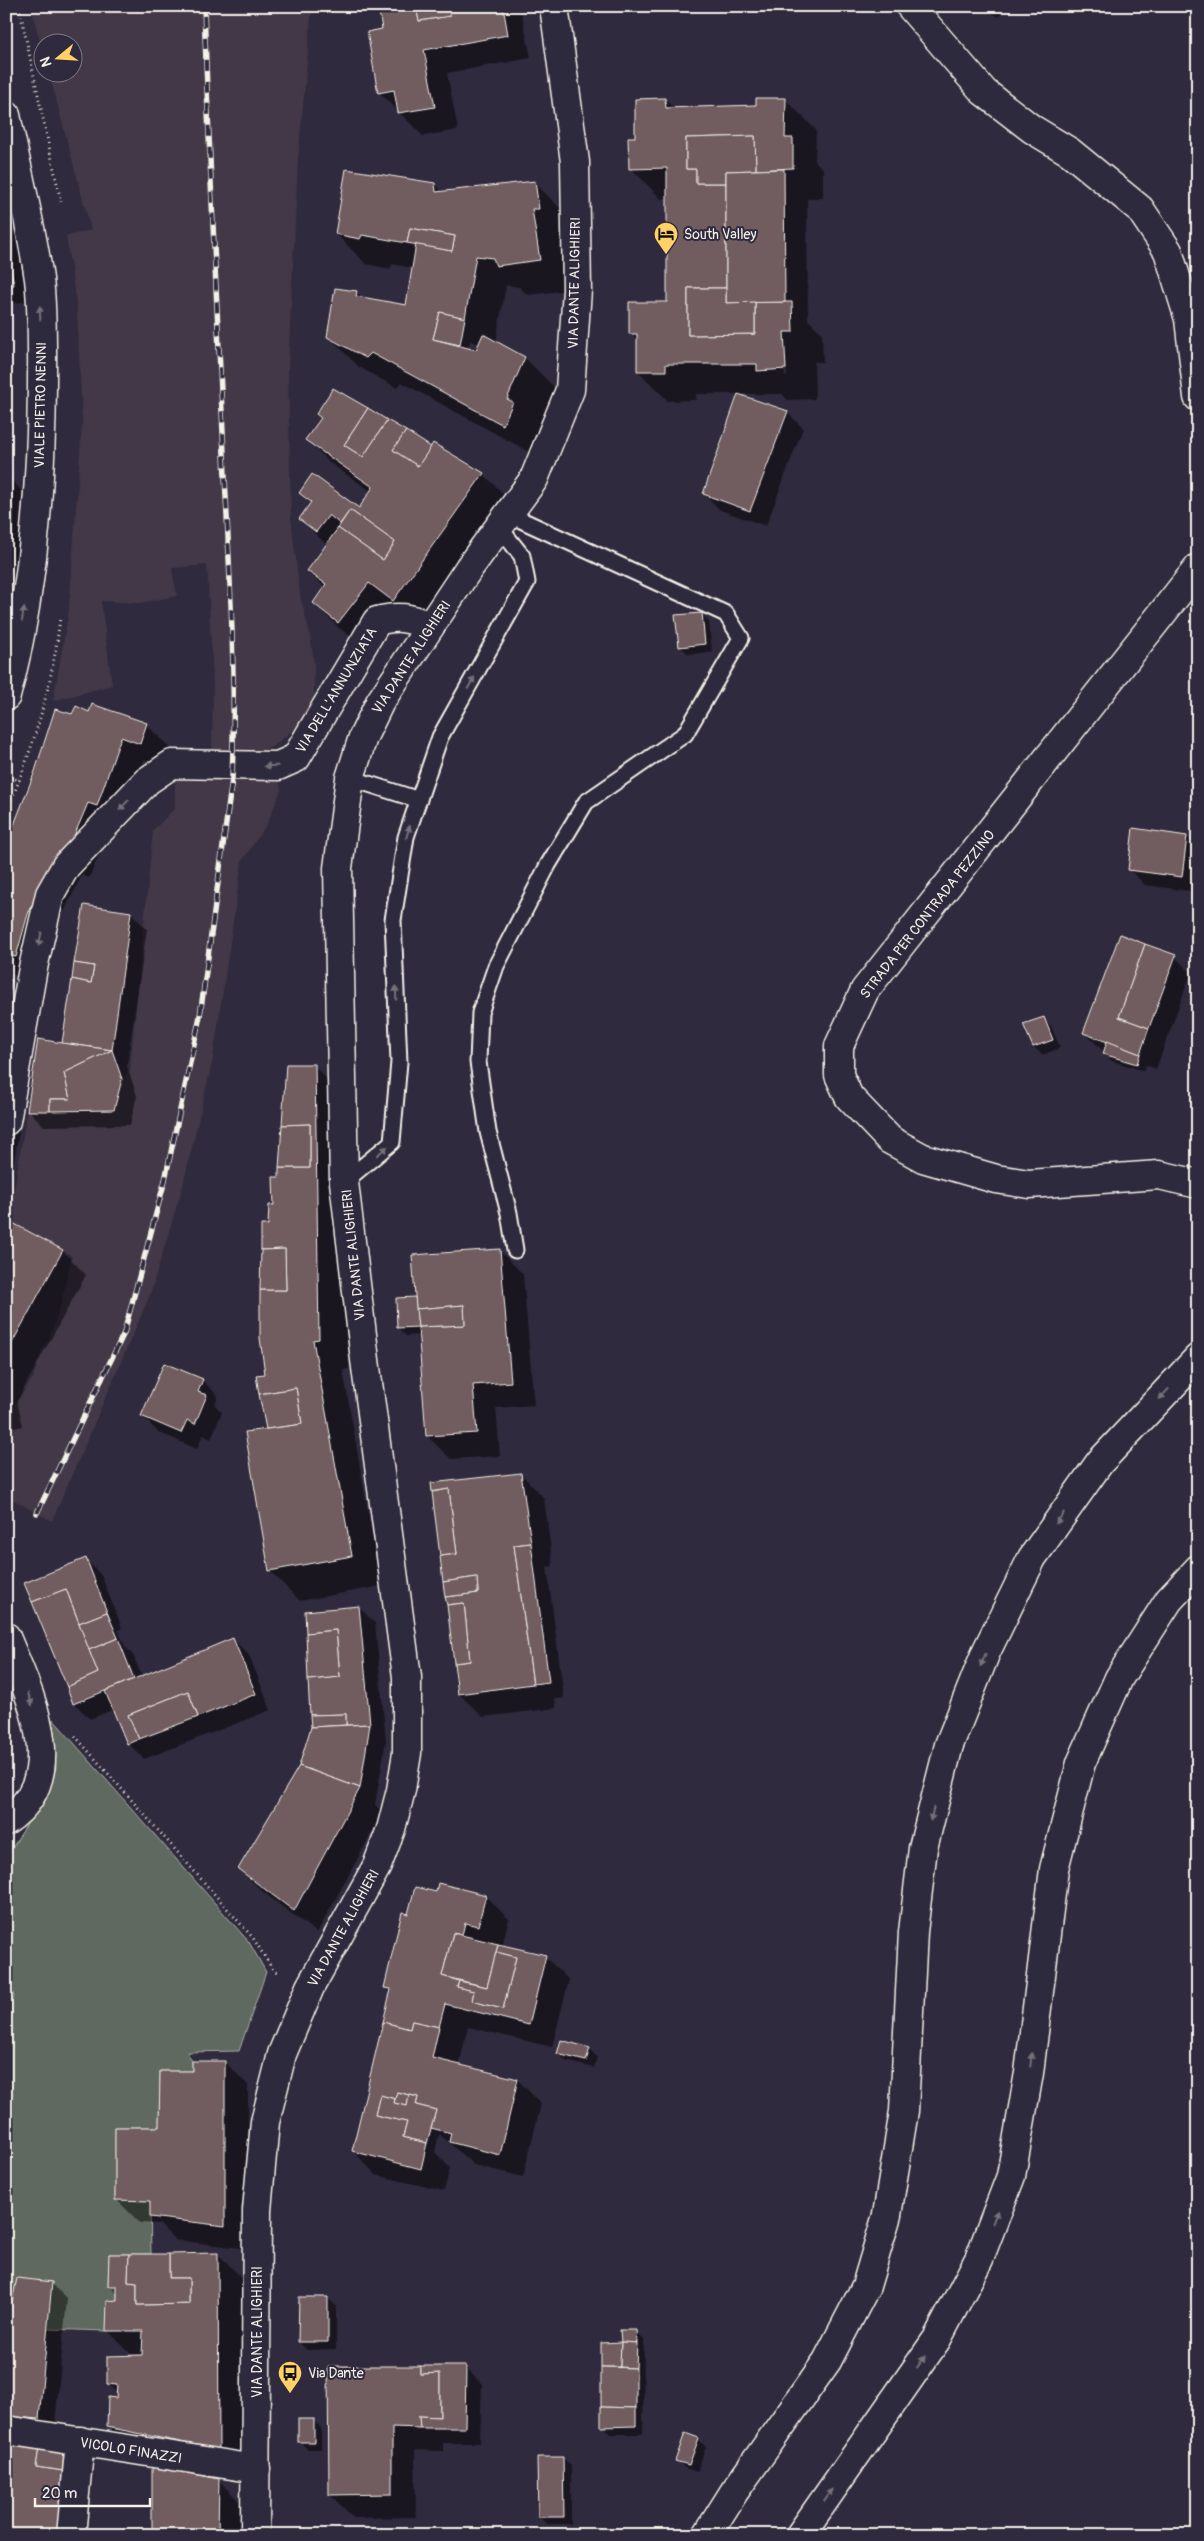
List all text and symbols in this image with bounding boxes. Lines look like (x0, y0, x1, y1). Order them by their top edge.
north arrow (32, 32, 82, 82)
text: N (37, 55, 56, 69)
street label: VIA DANTE ALIGHIERI (565, 217, 584, 349)
hotel icon: South Valley (653, 221, 679, 255)
place label: South Valley (684, 226, 756, 243)
one-way arrow (36, 304, 44, 320)
street label: VIALE PIETRO NENNI (31, 342, 50, 468)
street label: VIA DANTE ALIGHIERI (368, 597, 454, 717)
one-way arrow (19, 606, 27, 622)
street label: VIA DELL'ANNUNZIATA (292, 624, 381, 756)
one-way arrow (466, 676, 475, 690)
one-way arrow (263, 762, 279, 770)
one-way arrow (118, 798, 130, 810)
one-way arrow (405, 825, 412, 840)
street label: STRADA PER CONTRADA PEZZINO (856, 827, 998, 1002)
one-way arrow (36, 931, 44, 946)
one-way arrow (392, 985, 400, 1001)
one-way arrow (375, 1145, 388, 1156)
street label: VIA DANTE ALIGHIERI (338, 1188, 369, 1321)
one-way arrow (1158, 1388, 1170, 1400)
one-way arrow (1055, 1511, 1065, 1525)
one-way arrow (978, 1653, 986, 1668)
one-way arrow (26, 1692, 34, 1707)
one-way arrow (928, 1807, 936, 1822)
street label: VIA DANTE ALIGHIERI (304, 1866, 383, 1990)
one-way arrow (1027, 2051, 1035, 2067)
one-way arrow (992, 2210, 999, 2225)
street label: VIA DANTE ALIGHIERI (249, 2266, 266, 2398)
one-way arrow (916, 2355, 926, 2369)
bus stop icon: Via Dante (277, 2360, 303, 2394)
place label: Via Dante (308, 2365, 364, 2382)
street label: VICOLO FINAZZI (79, 2434, 183, 2467)
scale bar (35, 2476, 150, 2508)
text: 20 m (42, 2484, 77, 2503)
one-way arrow (823, 2488, 833, 2501)

